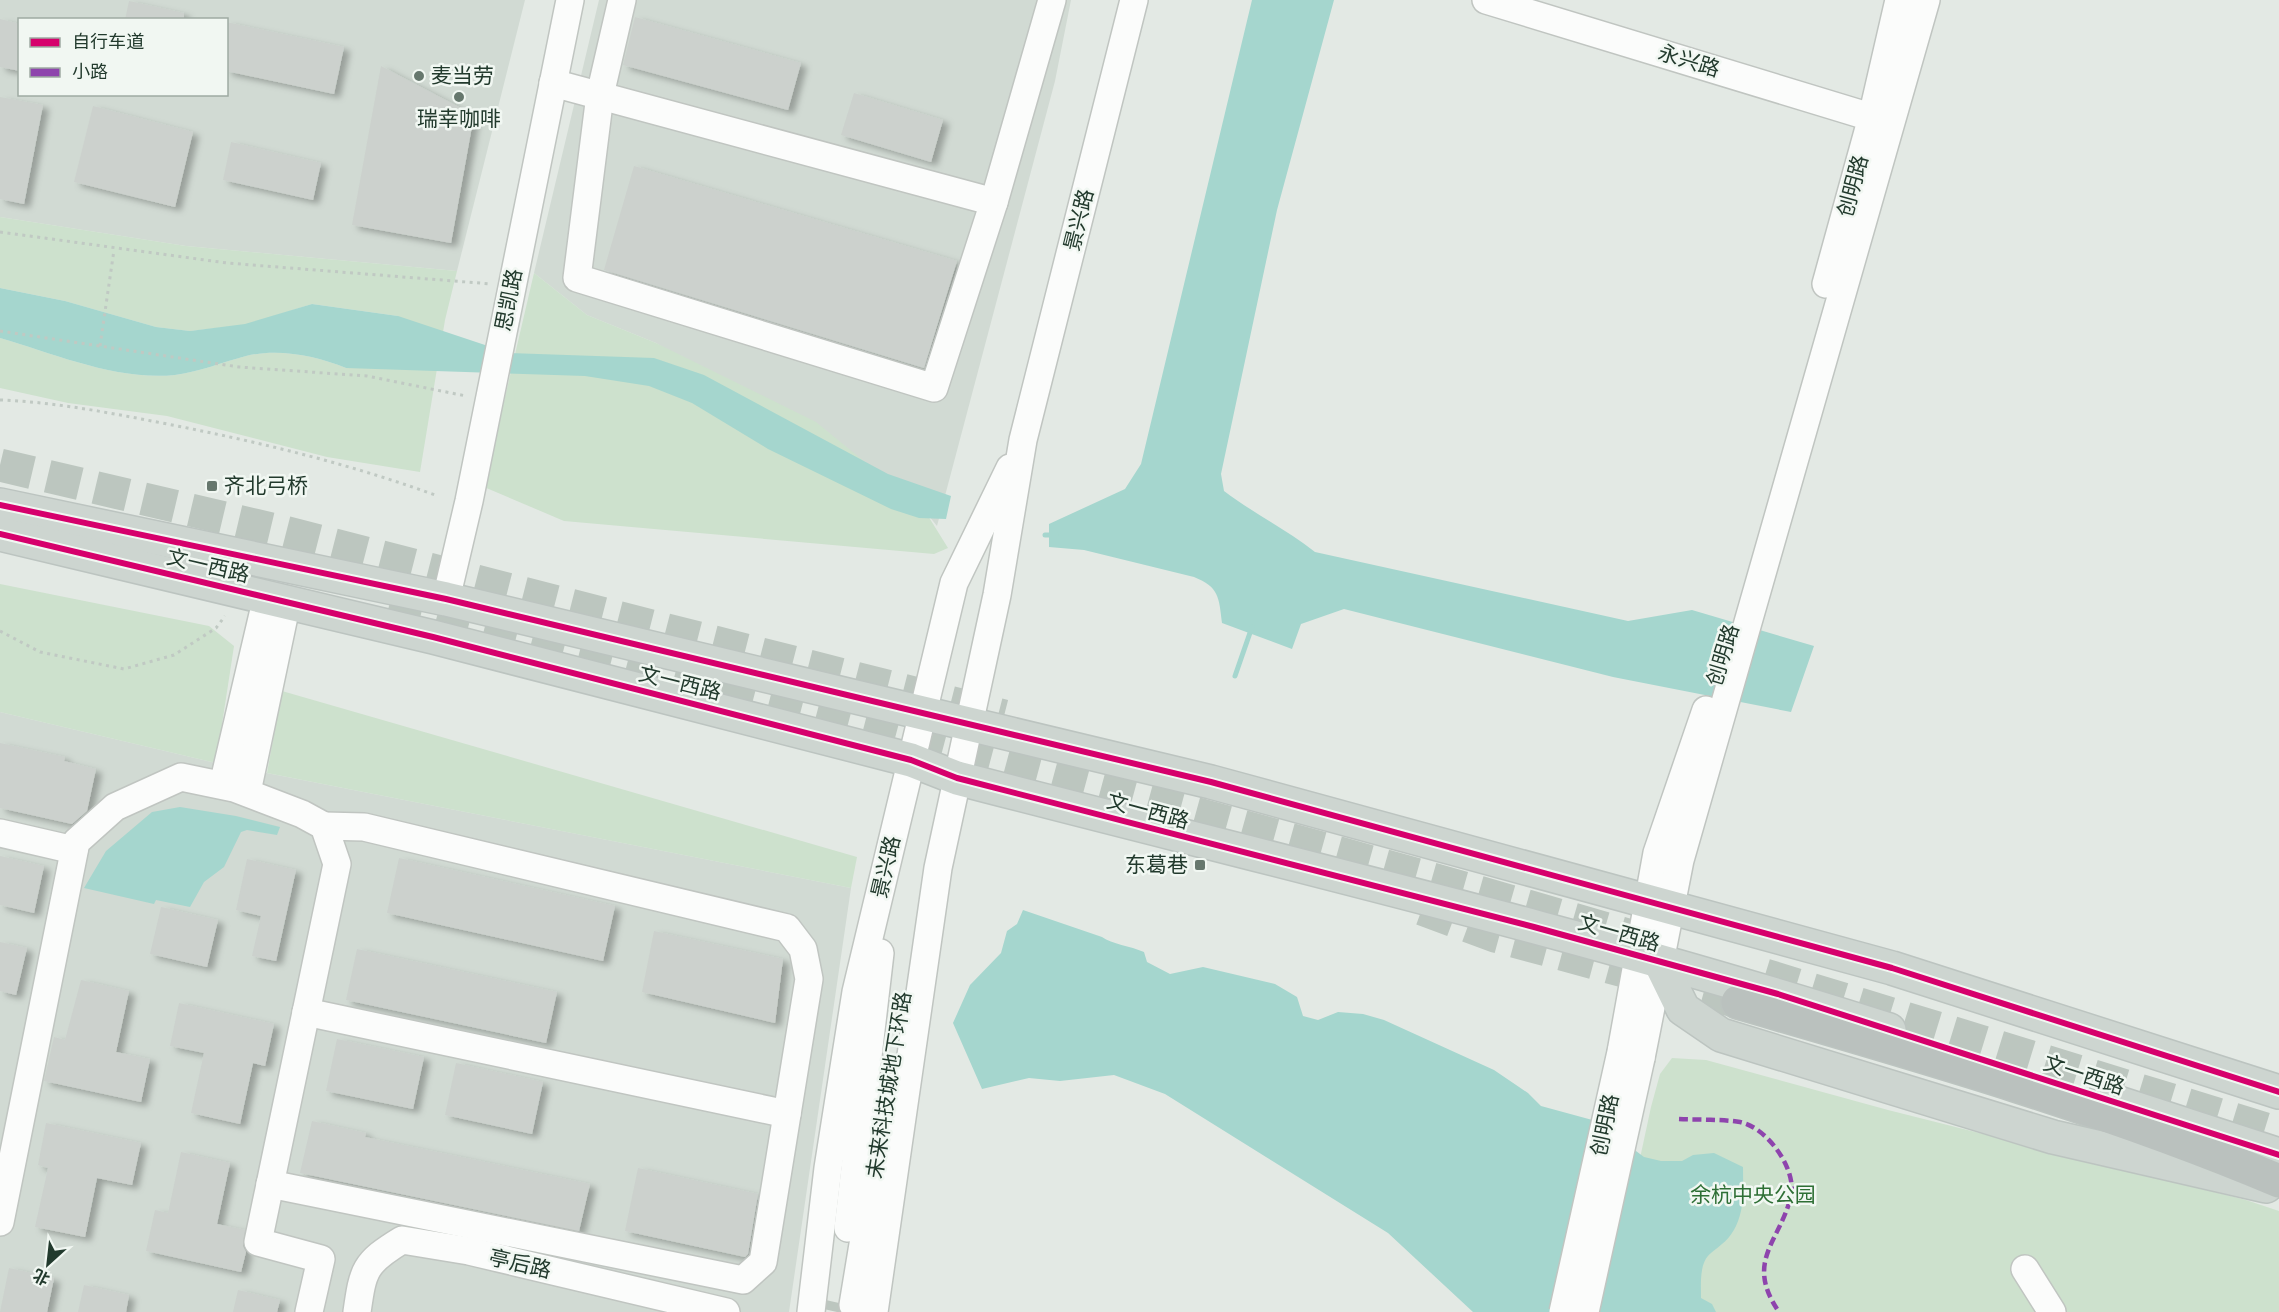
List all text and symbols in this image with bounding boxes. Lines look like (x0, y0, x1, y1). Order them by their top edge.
legend (18, 18, 228, 96)
text: 自行车道 (72, 32, 144, 55)
street label: 永兴路 (1654, 40, 1723, 85)
text: 小路 (72, 62, 108, 85)
place label: 麦当劳 (431, 64, 494, 91)
marker: 麦当劳 (412, 69, 426, 83)
marker: 瑞幸咖啡 (452, 90, 466, 104)
place label: 瑞幸咖啡 (417, 107, 501, 134)
street label: 创明路 (1833, 152, 1876, 220)
street label: 景兴路 (1060, 187, 1101, 254)
street label: 思凯路 (491, 267, 530, 334)
place label: 齐北弓桥 (224, 474, 308, 501)
marker: 齐北弓桥 (205, 479, 219, 493)
street label: 文一西路 (164, 545, 252, 590)
street label: 创明路 (1702, 621, 1747, 690)
street label: 文一西路 (636, 661, 724, 708)
street label: 文一西路 (1104, 789, 1192, 836)
street label: 景兴路 (867, 834, 908, 901)
place label: 东葛巷 (1125, 853, 1188, 880)
marker: 东葛巷 (1193, 858, 1207, 872)
street label: 文一西路 (1574, 910, 1663, 959)
street label: 未来科技城地下环路 (862, 990, 919, 1181)
street label: 文一西路 (2039, 1051, 2128, 1102)
street label: 创明路 (1587, 1092, 1626, 1159)
park label: 余杭中央公园 (1690, 1183, 1816, 1210)
north arrow (18, 1234, 78, 1294)
street label: 亭后路 (486, 1245, 553, 1286)
text: 北 (30, 1263, 54, 1288)

